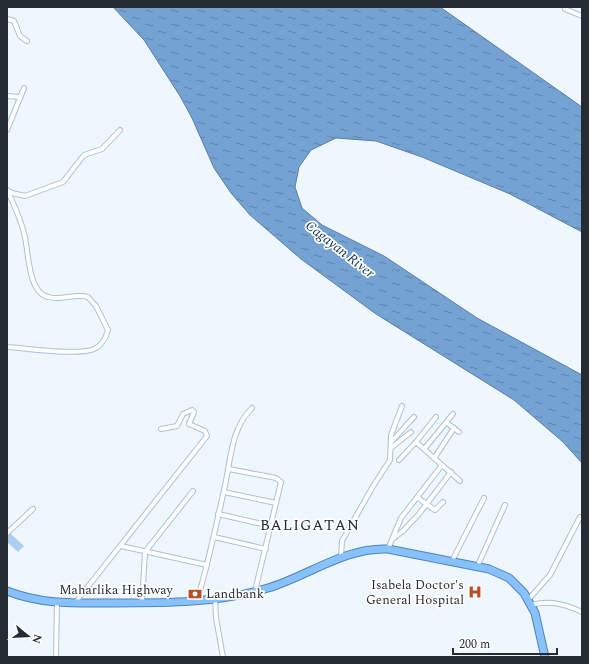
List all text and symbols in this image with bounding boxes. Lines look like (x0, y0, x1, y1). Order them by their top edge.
water label: Cagayan River (301, 215, 379, 283)
district label: BALIGATAN (260, 514, 360, 537)
place label: Isabela Doctor's General Hospital (366, 575, 464, 610)
street label: Maharlika Highway (59, 580, 174, 600)
place label: Landbank (206, 584, 264, 604)
hospital icon: Isabela Doctor's General Hospital (467, 584, 483, 600)
bank icon: Landbank (187, 586, 203, 602)
north arrow (8, 616, 48, 656)
scale bar (453, 630, 557, 656)
text: N (28, 632, 47, 646)
text: 200 m (459, 635, 490, 654)

